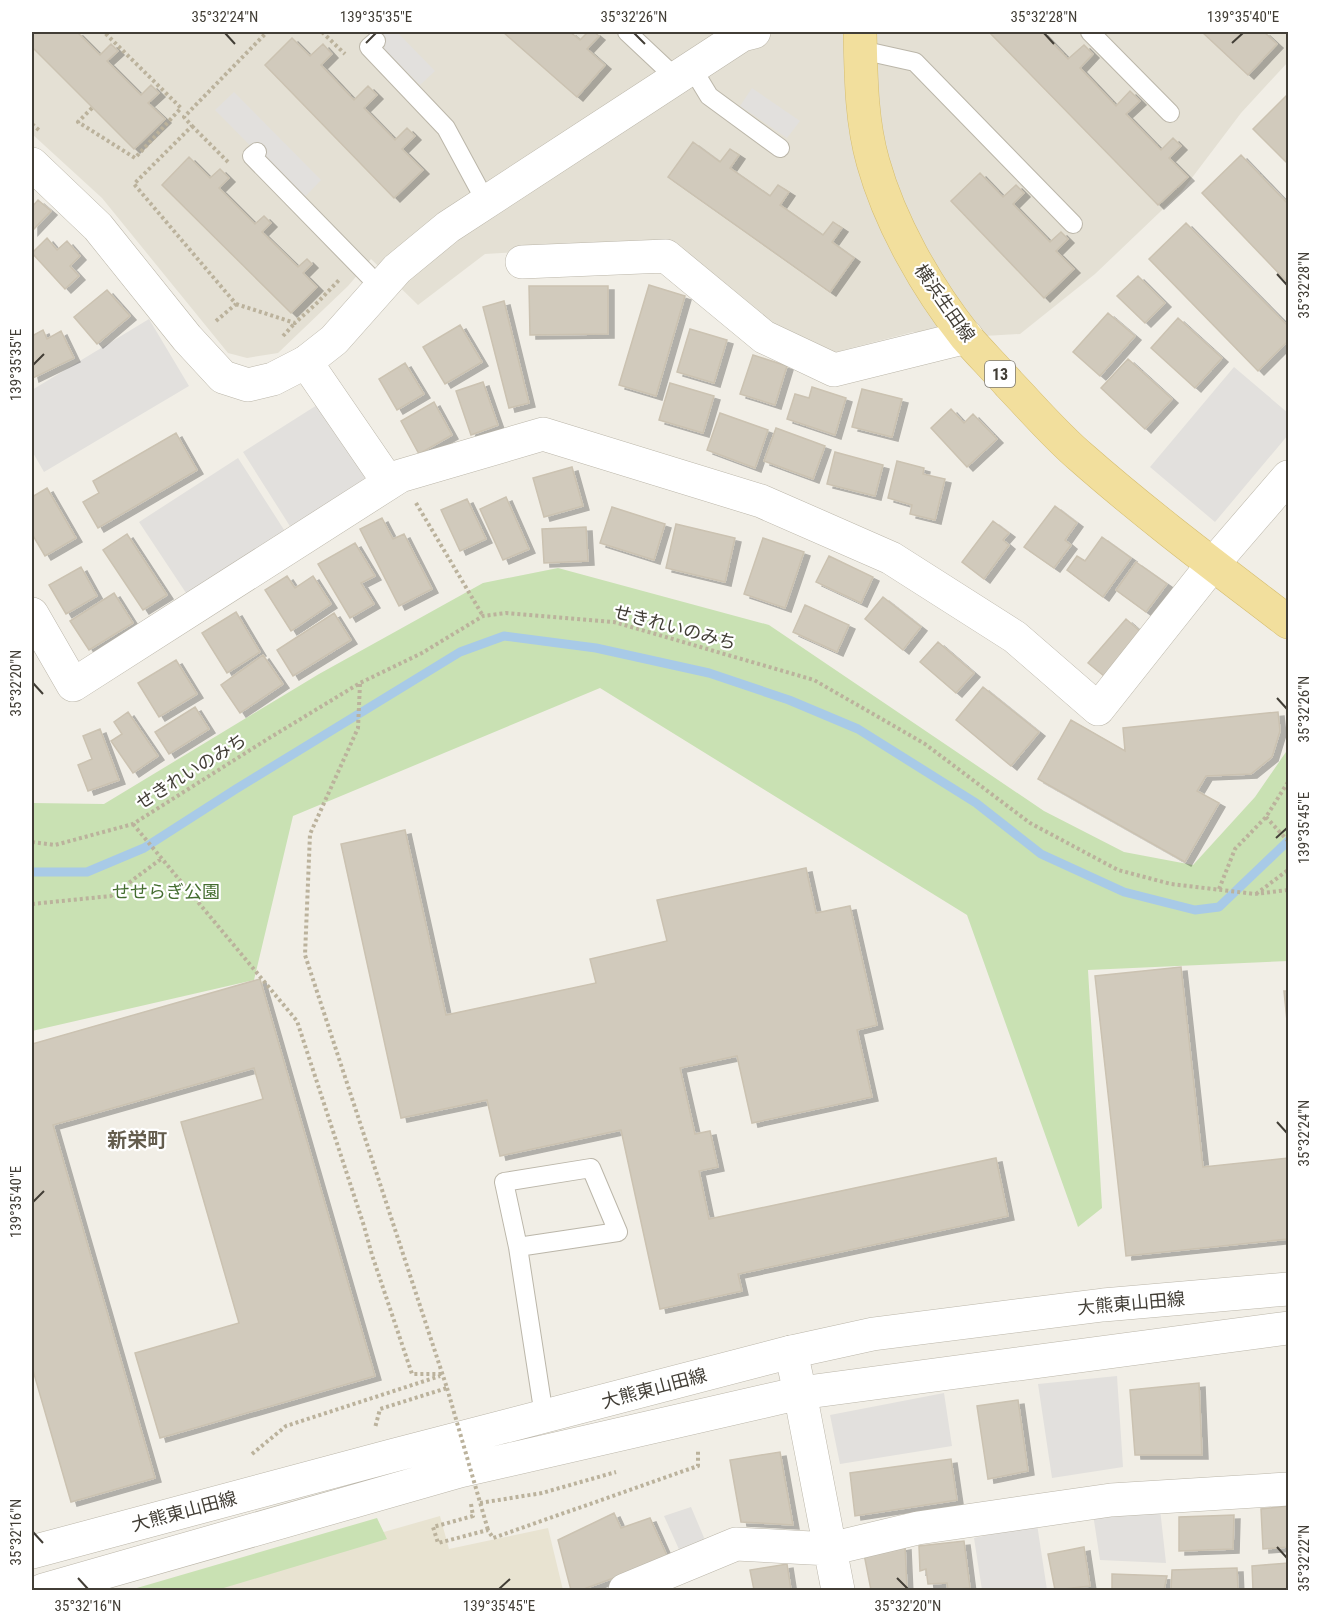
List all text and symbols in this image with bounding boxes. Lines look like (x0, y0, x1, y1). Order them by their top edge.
text: 35°32'24"N (192, 8, 258, 26)
text: 139°35'35"E (340, 8, 412, 26)
text: 35°32'26"N (601, 8, 667, 26)
text: 35°32'28"N (1011, 8, 1077, 26)
text: 139°35'40"E (1207, 8, 1279, 26)
text: 35°32'28"N (1295, 252, 1313, 318)
street label: 横浜生田線 (911, 260, 979, 346)
text: 139°35'35"E (7, 329, 25, 401)
road number: 13 (985, 361, 1015, 387)
street label: せきれいのみち (611, 601, 739, 653)
text: 35°32'20"N (7, 650, 25, 716)
text: 35°32'26"N (1295, 676, 1313, 742)
street label: せきれいのみち (132, 729, 250, 813)
text: 139°35'45"E (1295, 792, 1313, 864)
park label: せせらぎ公園 (112, 881, 220, 902)
text: 35°32'24"N (1295, 1100, 1313, 1166)
district label: 新栄町 (107, 1128, 167, 1152)
text: 139°35'40"E (7, 1166, 25, 1238)
street label: 大熊東山田線 (1076, 1288, 1186, 1318)
street label: 大熊東山田線 (599, 1364, 709, 1412)
street label: 大熊東山田線 (129, 1487, 239, 1535)
text: 35°32'16"N (7, 1499, 25, 1565)
text: 35°32'22"N (1295, 1525, 1313, 1591)
text: 35°32'16"N (55, 1597, 121, 1615)
text: 139°35'45"E (463, 1597, 535, 1615)
text: 35°32'20"N (875, 1597, 941, 1615)

